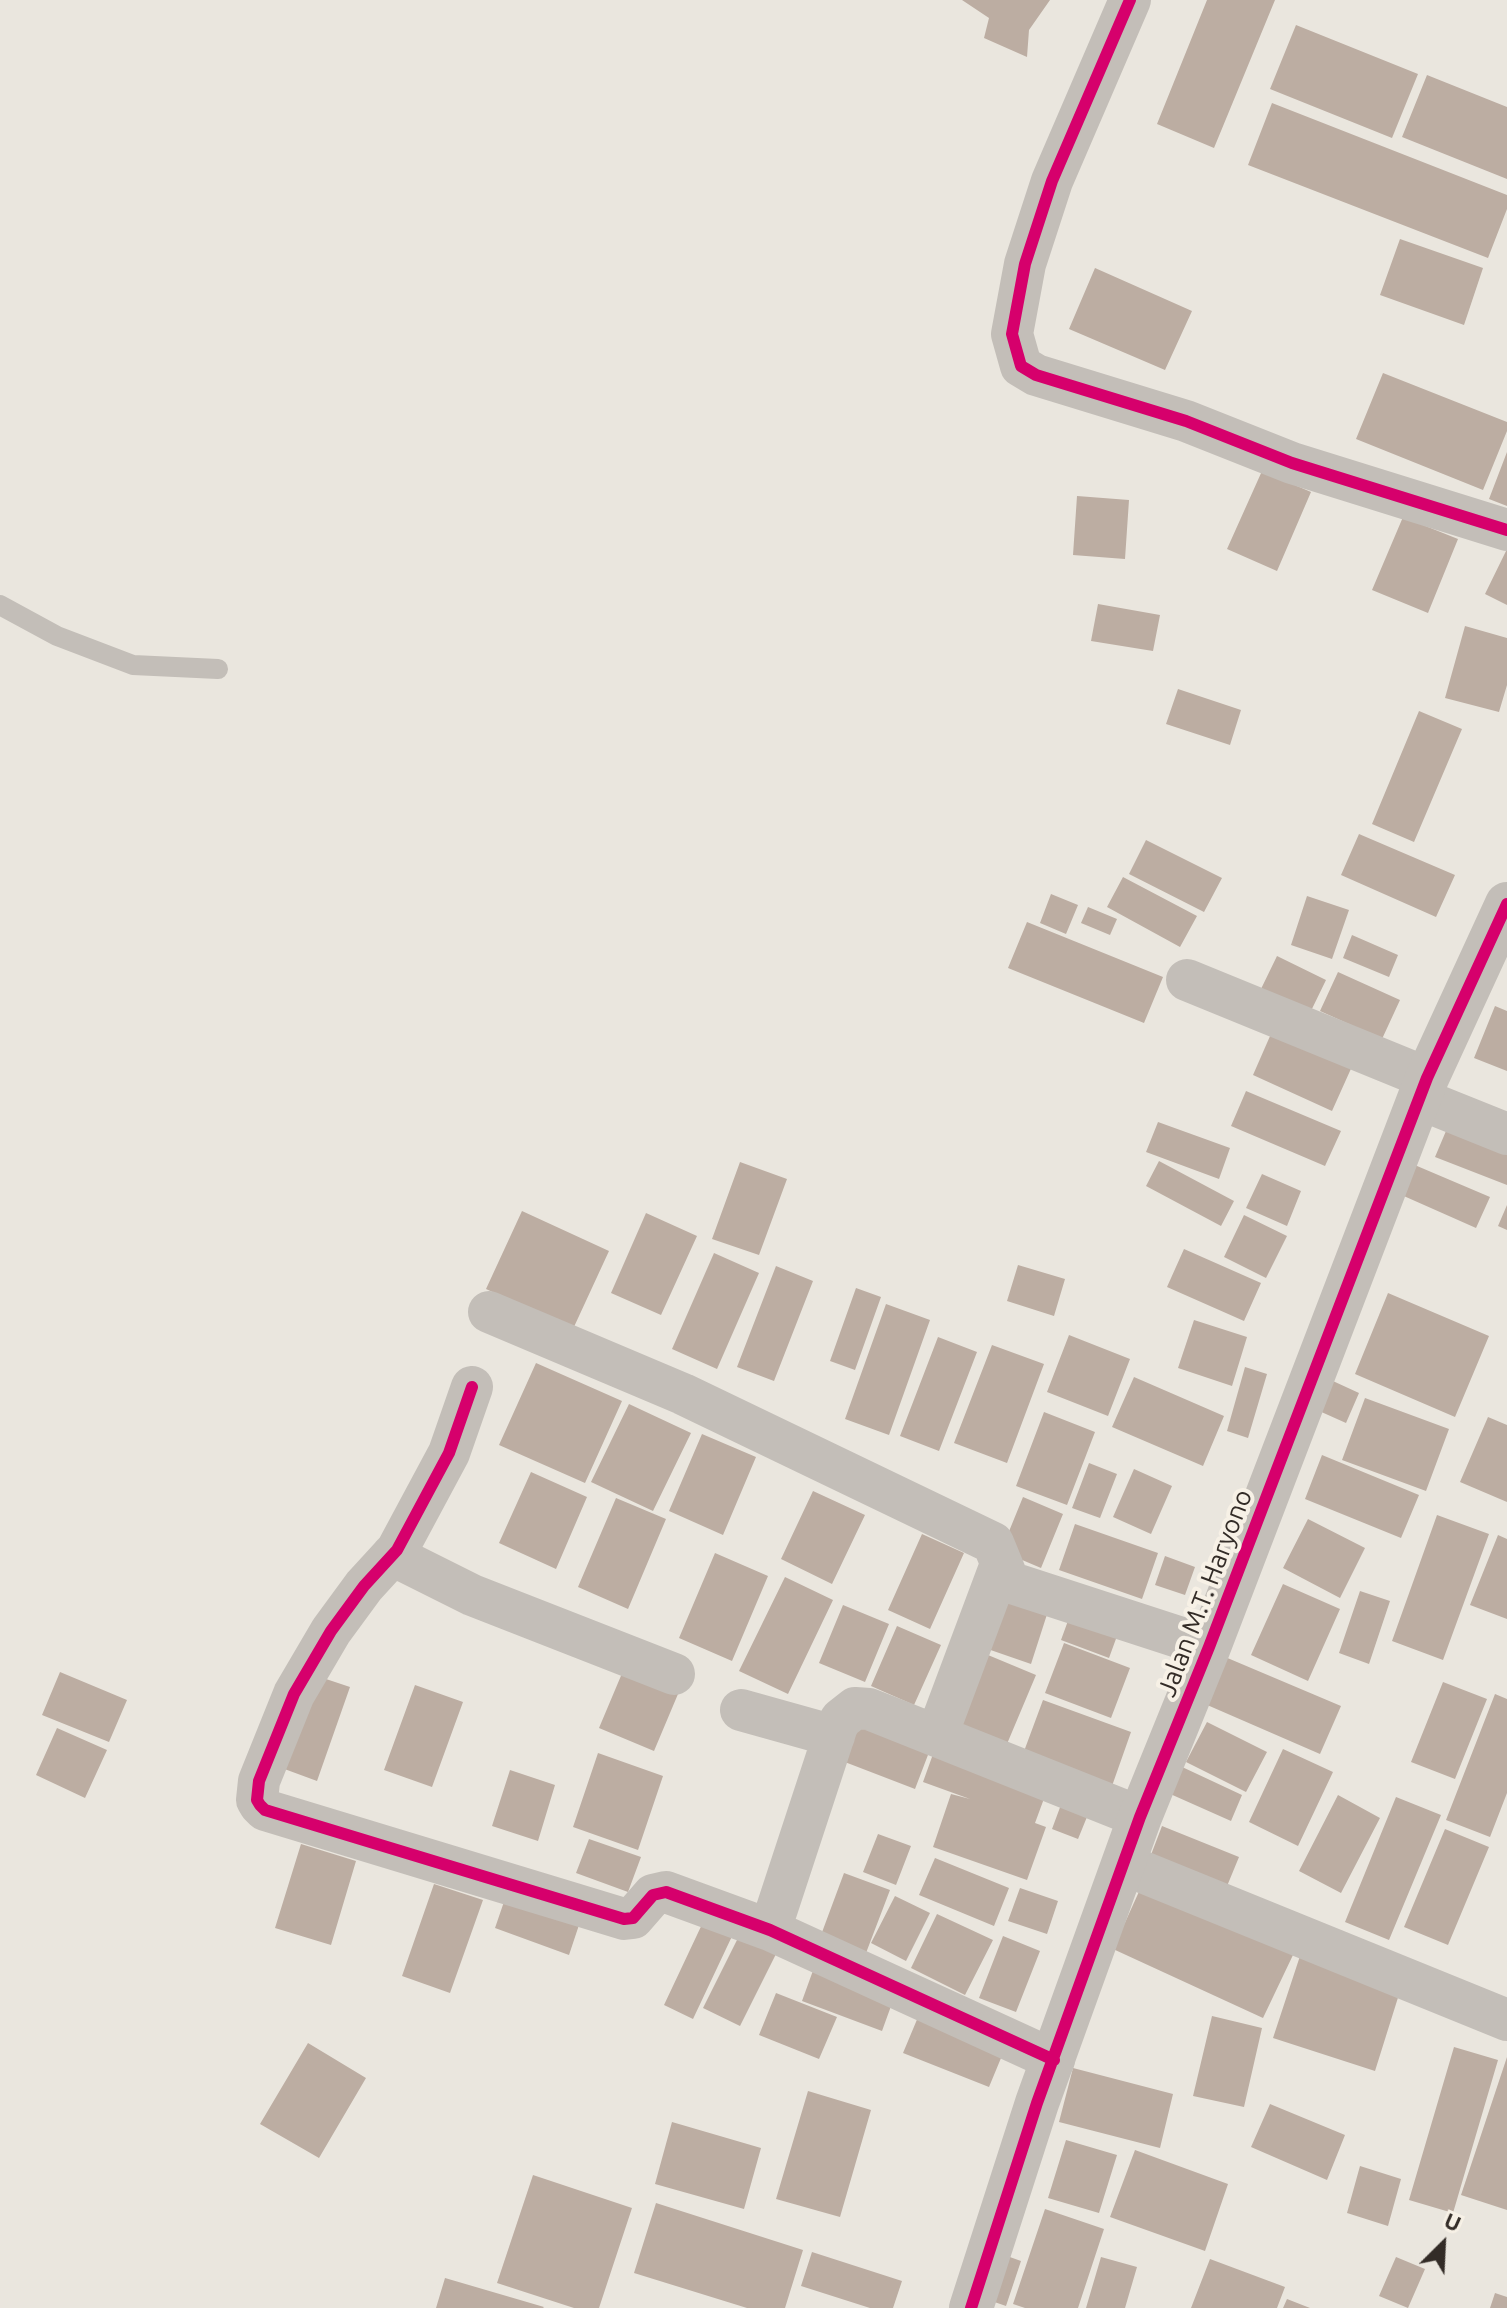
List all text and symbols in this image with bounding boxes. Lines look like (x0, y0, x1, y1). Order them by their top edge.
street label: Jalan M.T. Haryono (1151, 1485, 1259, 1701)
north arrow (1403, 2204, 1483, 2284)
text: U (1441, 2207, 1465, 2236)

